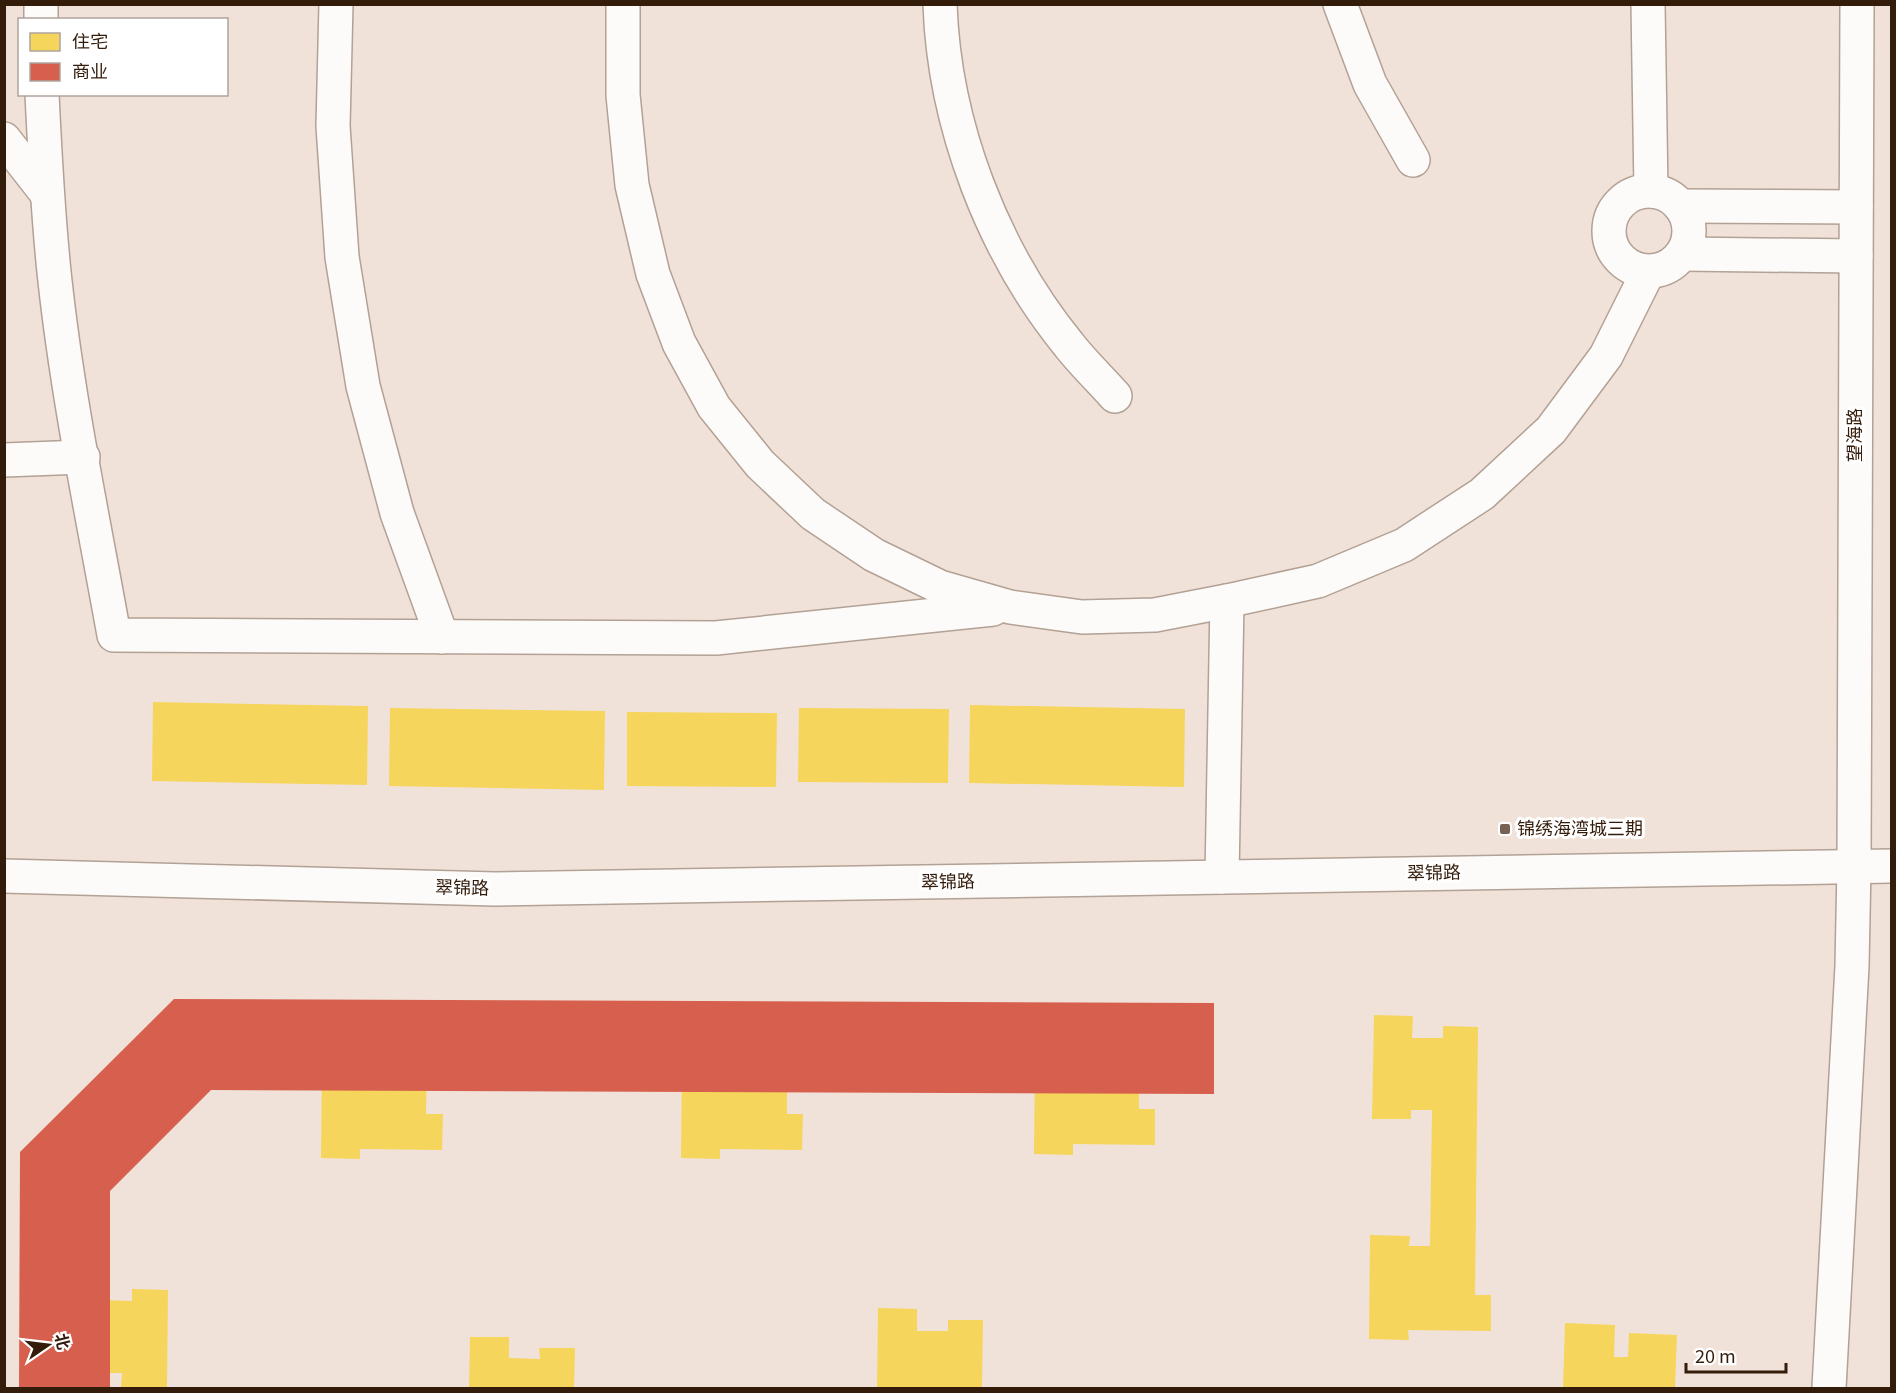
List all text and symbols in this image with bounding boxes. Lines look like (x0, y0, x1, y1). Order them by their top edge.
legend (18, 18, 228, 96)
text: 住宅 (72, 27, 108, 53)
text: 商业 (72, 57, 108, 83)
street label: 望海路 (1840, 408, 1866, 462)
place label: 锦绣海湾城三期 (1517, 814, 1643, 840)
marker: 锦绣海湾城三期 (1498, 822, 1512, 836)
street label: 翠锦路 (1407, 858, 1461, 884)
street label: 翠锦路 (921, 867, 975, 893)
street label: 翠锦路 (435, 873, 489, 899)
north arrow (18, 1315, 78, 1375)
text: 北 (50, 1330, 77, 1352)
scale bar (1686, 1336, 1786, 1374)
text: 20 m (1695, 1342, 1736, 1368)

